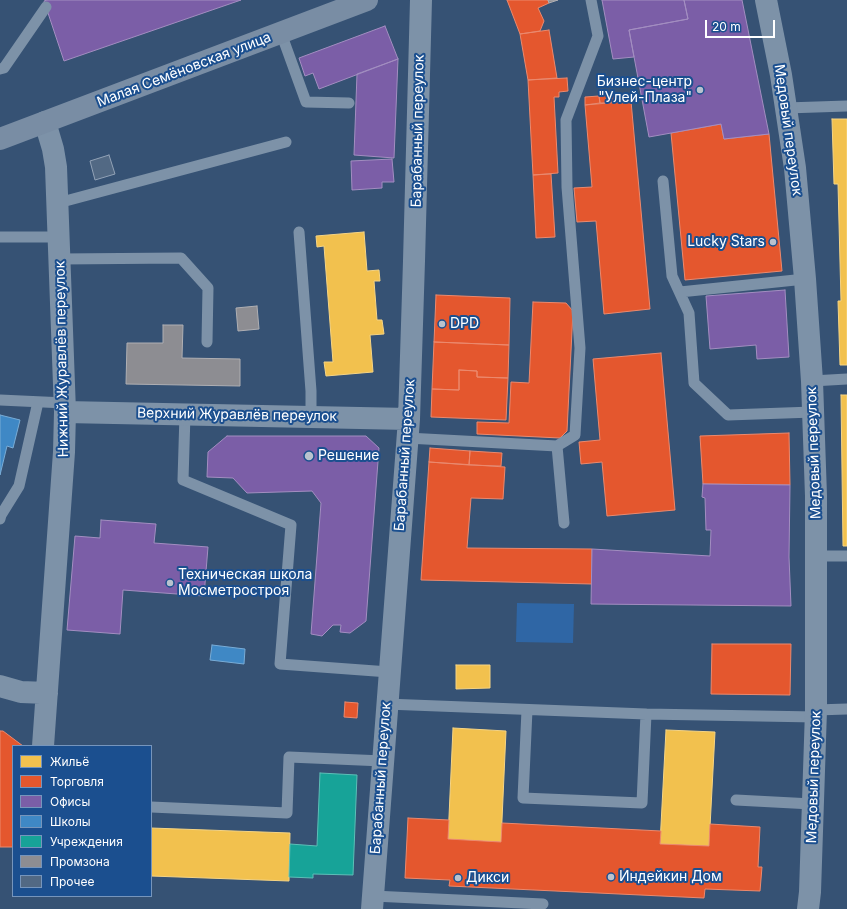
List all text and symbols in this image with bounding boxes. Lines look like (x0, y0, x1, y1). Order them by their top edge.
scale bar (707, 12, 777, 38)
text: 20 m (712, 19, 741, 34)
street label: Малая Семёновская улица (95, 29, 273, 111)
street label: Барабанный переулок (408, 54, 428, 208)
street label: Медовый переулок (770, 63, 806, 197)
place label: Бизнес-центр "Улей-Плаза" (597, 74, 692, 106)
marker: Бизнес-центр "Улей-Плаза" (695, 85, 705, 95)
place label: Lucky Stars (687, 234, 765, 250)
marker: Lucky Stars (768, 237, 778, 247)
street label: Нижний Журавлёв переулок (52, 260, 72, 458)
place label: DPD (450, 316, 479, 332)
marker: DPD (437, 319, 447, 329)
street label: Барабанный переулок (391, 378, 419, 532)
street label: Медовый переулок (803, 386, 825, 520)
street label: Верхний Журавлёв переулок (137, 405, 337, 425)
place label: Решение (318, 448, 379, 464)
marker: Решение (303, 450, 315, 462)
place label: Техническая школа Мосметростроя (178, 567, 312, 600)
marker: Техническая школа Мосметростроя (165, 578, 175, 588)
street label: Барабанный переулок (367, 701, 395, 855)
street label: Медовый переулок (803, 710, 825, 844)
legend (12, 745, 152, 897)
text: Жильё (50, 754, 89, 769)
text: Торговля (50, 774, 104, 789)
text: Офисы (50, 794, 90, 809)
text: Школы (50, 814, 91, 829)
text: Учреждения (50, 834, 123, 849)
text: Промзона (50, 854, 110, 869)
place label: Индейкин Дом (619, 869, 722, 885)
place label: Дикси (466, 870, 509, 886)
marker: Индейкин Дом (606, 872, 616, 882)
marker: Дикси (453, 873, 463, 883)
text: Прочее (50, 874, 95, 889)

